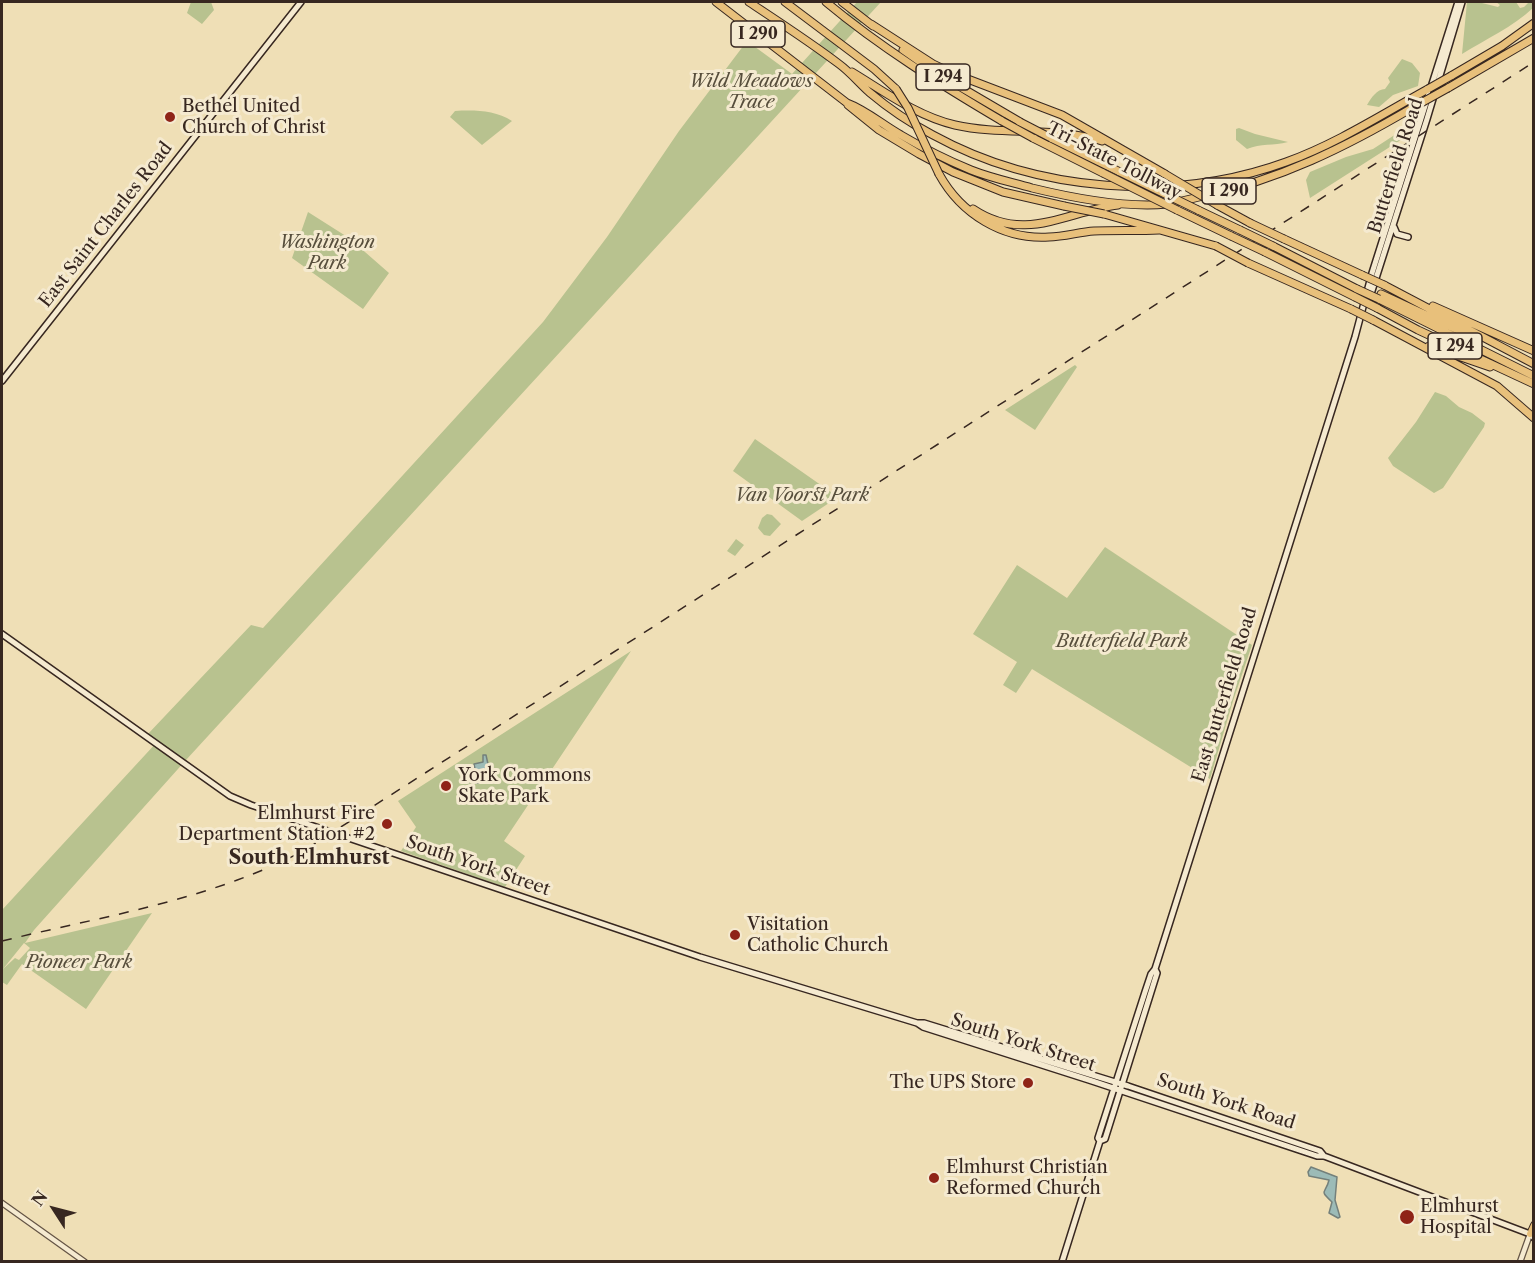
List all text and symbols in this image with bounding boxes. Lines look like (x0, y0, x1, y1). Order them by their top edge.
road number: I 290 (731, 21, 785, 47)
road number: I 294 (916, 64, 970, 90)
park label: Wild Meadows Trace (689, 71, 813, 113)
place label: Bethel United Church of Christ (182, 96, 326, 138)
street label: Butterfield Road (1364, 96, 1428, 236)
marker: Bethel United Church of Christ (163, 110, 177, 124)
street label: Tri-State Tollway (1043, 118, 1185, 204)
street label: East Saint Charles Road (35, 138, 177, 312)
road number: I 290 (1202, 178, 1256, 204)
park label: Washington Park (279, 232, 375, 274)
road number: I 294 (1428, 333, 1482, 359)
park label: Van Voorst Park (735, 485, 869, 507)
street label: East Butterfield Road (1188, 605, 1262, 785)
park label: Butterfield Park (1056, 631, 1188, 653)
place label: York Commons Skate Park (458, 765, 591, 808)
marker: York Commons Skate Park (439, 779, 453, 793)
place label: Elmhurst Fire Department Station #2 (179, 803, 375, 846)
marker: Elmhurst Fire Department Station #2 (380, 817, 394, 831)
street label: South York Street (403, 831, 553, 901)
district label: South Elmhurst (229, 846, 389, 870)
place label: Visitation Catholic Church (747, 914, 888, 956)
marker: Visitation Catholic Church (728, 928, 742, 942)
park label: Pioneer Park (26, 952, 132, 974)
street label: South York Street (948, 1009, 1098, 1077)
street label: South York Road (1154, 1069, 1298, 1135)
place label: The UPS Store (889, 1072, 1016, 1094)
marker: The UPS Store (1021, 1076, 1035, 1090)
place label: Elmhurst Christian Reformed Church (946, 1157, 1108, 1200)
marker: Elmhurst Christian Reformed Church (927, 1171, 941, 1185)
north arrow (24, 1179, 84, 1239)
text: N (27, 1187, 52, 1210)
place label: Elmhurst Hospital (1420, 1196, 1499, 1238)
marker: Elmhurst Hospital (1398, 1208, 1416, 1226)

